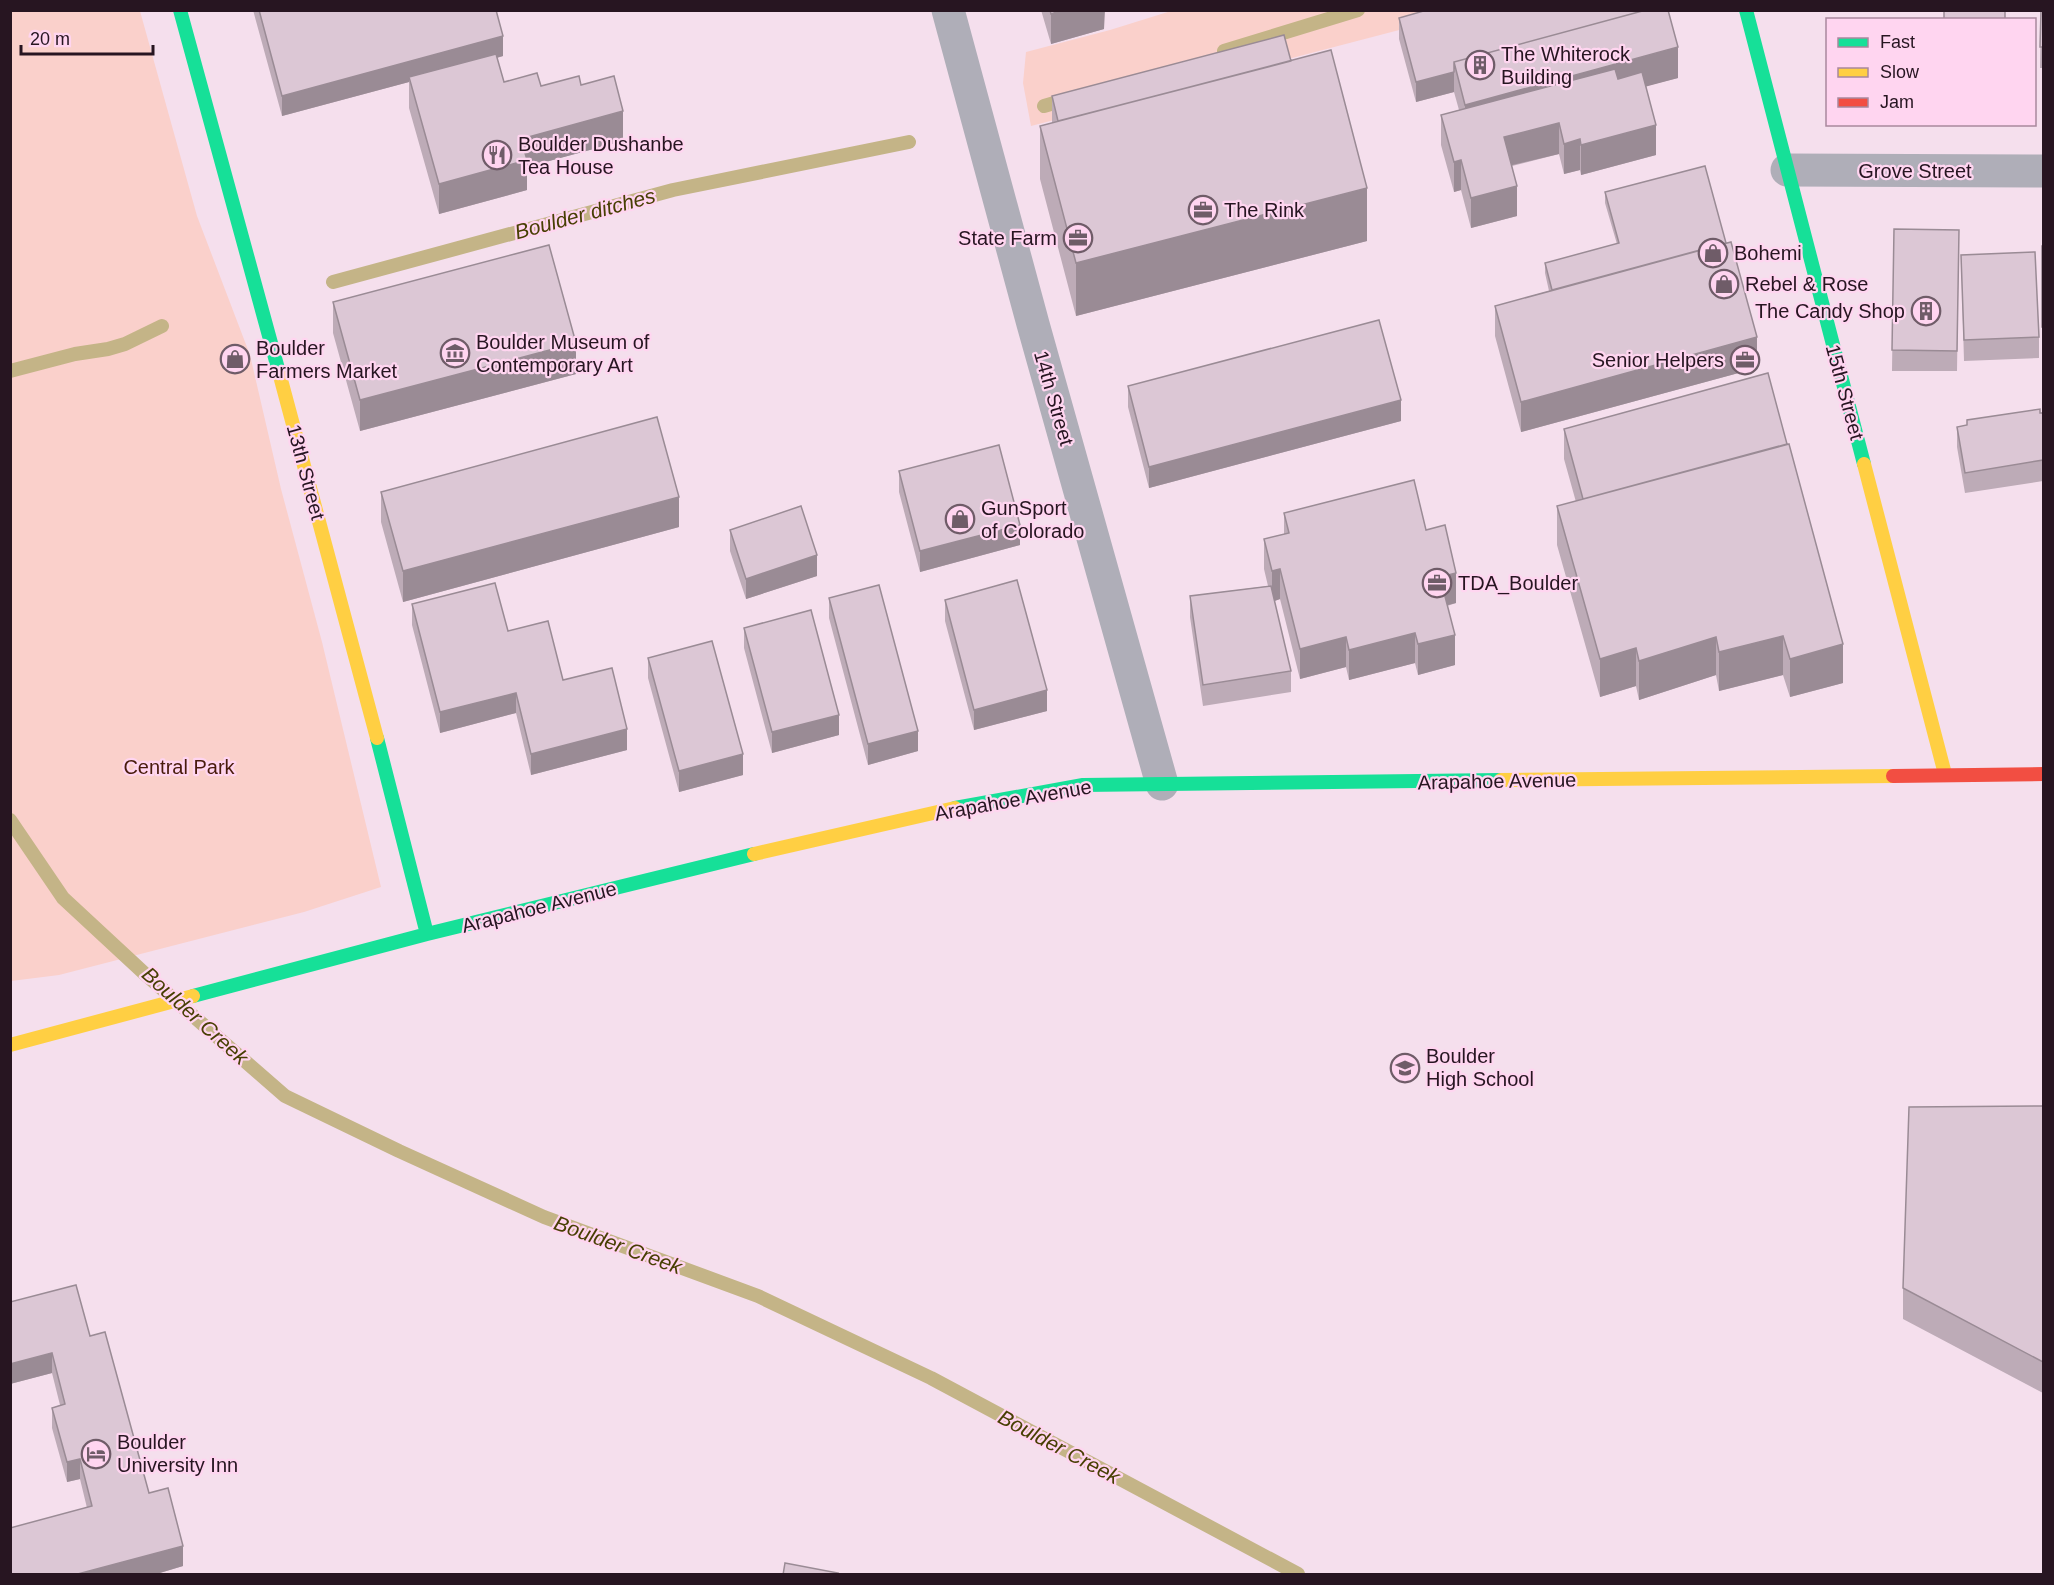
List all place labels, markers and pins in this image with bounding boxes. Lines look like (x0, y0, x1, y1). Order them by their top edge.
place label: The Whiterock Building (1501, 43, 1631, 88)
building icon: The Whiterock Building (1464, 49, 1496, 81)
place label: Boulder Dushanbe Tea House (518, 133, 684, 178)
restaurant icon: Boulder Dushanbe Tea House (481, 139, 513, 171)
office icon: The Rink (1187, 194, 1219, 226)
place label: The Rink (1224, 199, 1305, 221)
office icon: State Farm (1062, 222, 1094, 254)
place label: State Farm (958, 227, 1057, 249)
shop icon: Bohemi (1697, 237, 1729, 269)
place label: Bohemi (1734, 242, 1802, 264)
shop icon: Rebel & Rose (1708, 268, 1740, 300)
place label: Rebel & Rose (1745, 273, 1868, 295)
building icon: The Candy Shop (1910, 295, 1942, 327)
place label: The Candy Shop (1755, 300, 1905, 322)
place label: Boulder Museum of Contemporary Art (476, 331, 650, 376)
place label: Boulder Farmers Market (256, 337, 398, 382)
museum icon: Boulder Museum of Contemporary Art (439, 337, 471, 369)
shop icon: Boulder Farmers Market (219, 343, 251, 375)
office icon: Senior Helpers (1729, 344, 1761, 376)
place label: Senior Helpers (1592, 349, 1724, 371)
place label: GunSport of Colorado (981, 497, 1084, 542)
shop icon: GunSport of Colorado (944, 503, 976, 535)
office icon: TDA_Boulder (1421, 567, 1453, 599)
place label: TDA_Boulder (1458, 572, 1578, 595)
place label: Boulder High School (1426, 1045, 1534, 1090)
school or university icon: Boulder High School (1389, 1052, 1421, 1084)
place label: Boulder University Inn (117, 1431, 238, 1476)
hotel icon: Boulder University Inn (80, 1438, 112, 1470)

